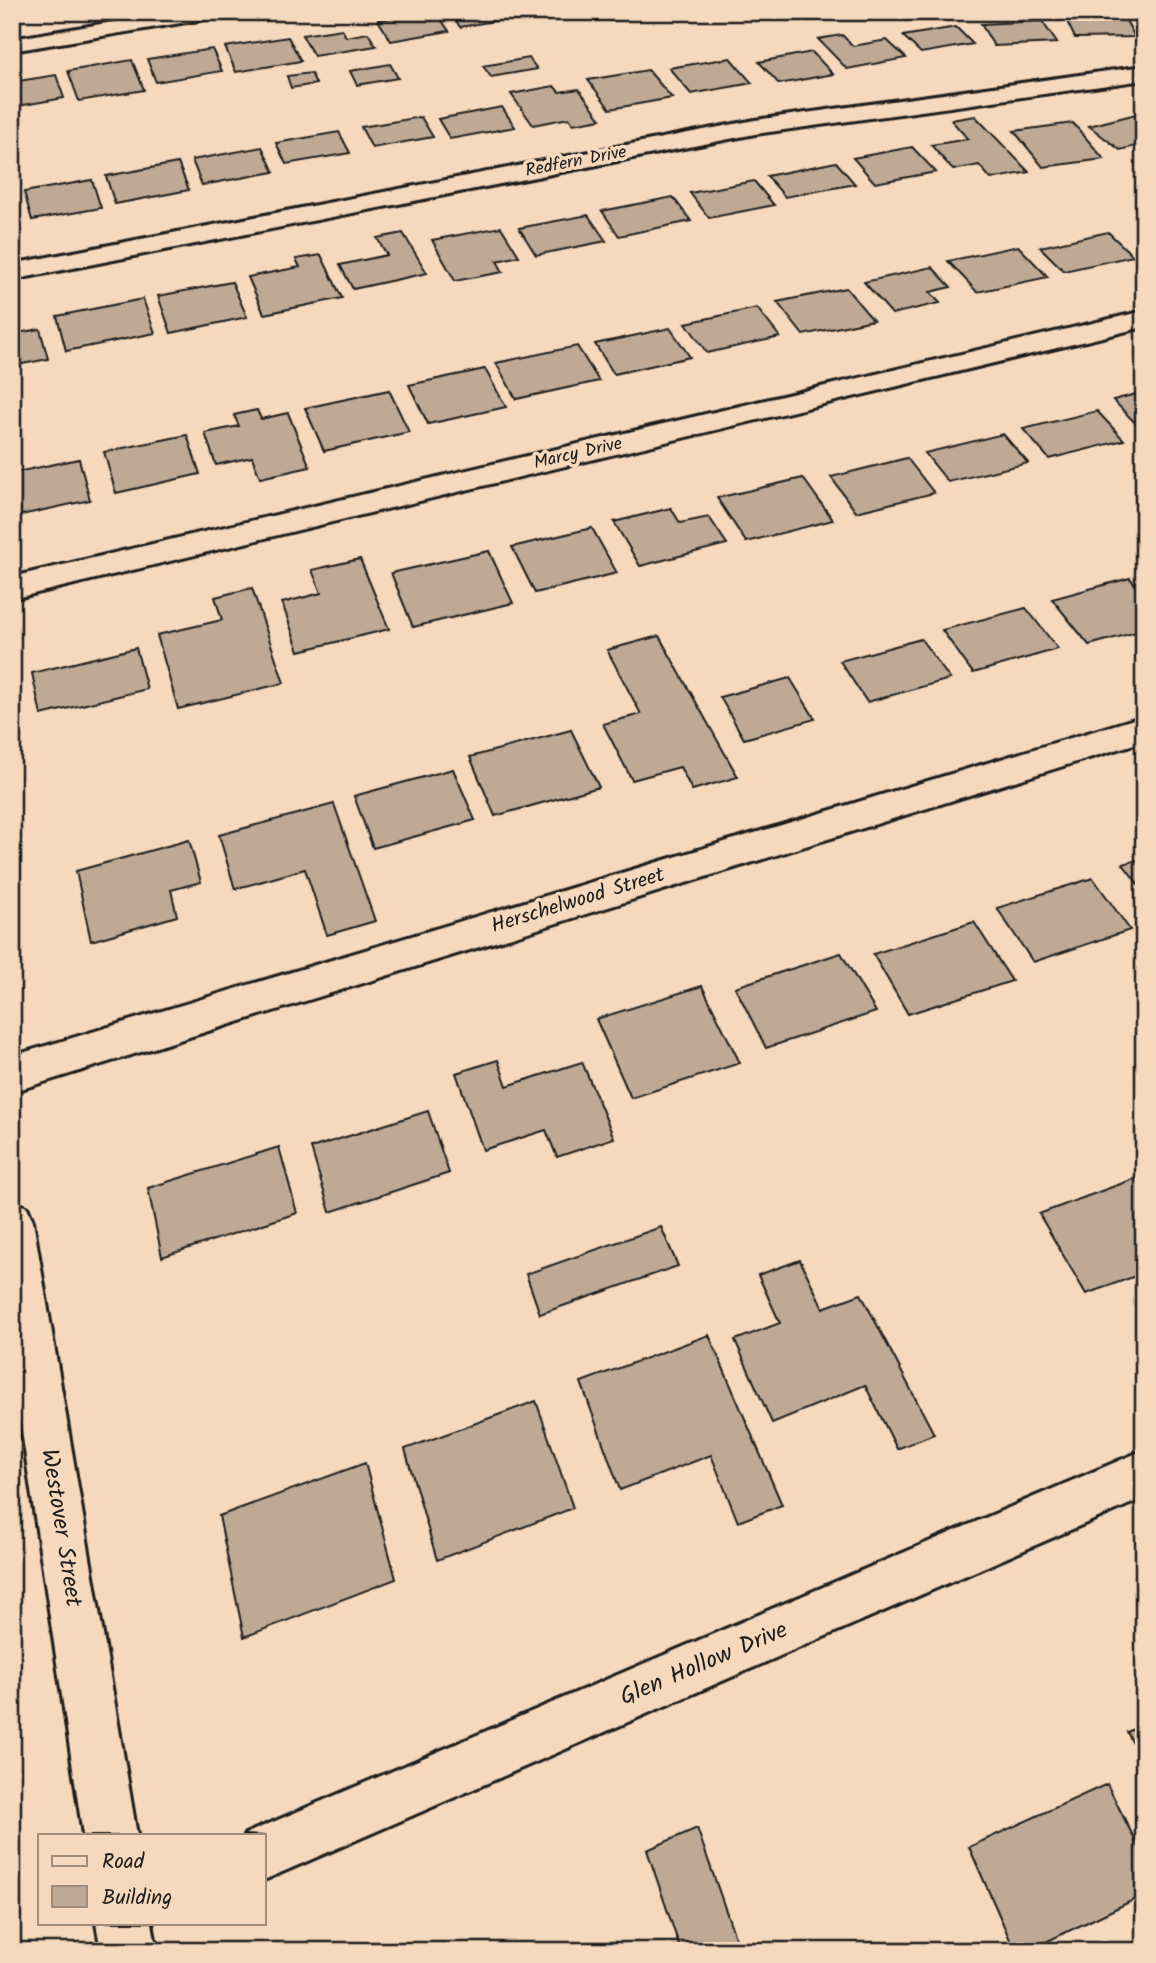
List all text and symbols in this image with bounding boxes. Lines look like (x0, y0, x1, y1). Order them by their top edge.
street label: Redfern Drive (523, 138, 629, 186)
street label: Marcy Drive (531, 430, 625, 478)
street label: Herschelwood Street (487, 859, 670, 943)
street label: Westover Street (29, 1446, 93, 1610)
street label: Glen Hollow Drive (614, 1611, 794, 1717)
legend (38, 1834, 266, 1924)
text: Road (102, 1846, 145, 1879)
text: Building (102, 1882, 172, 1915)

